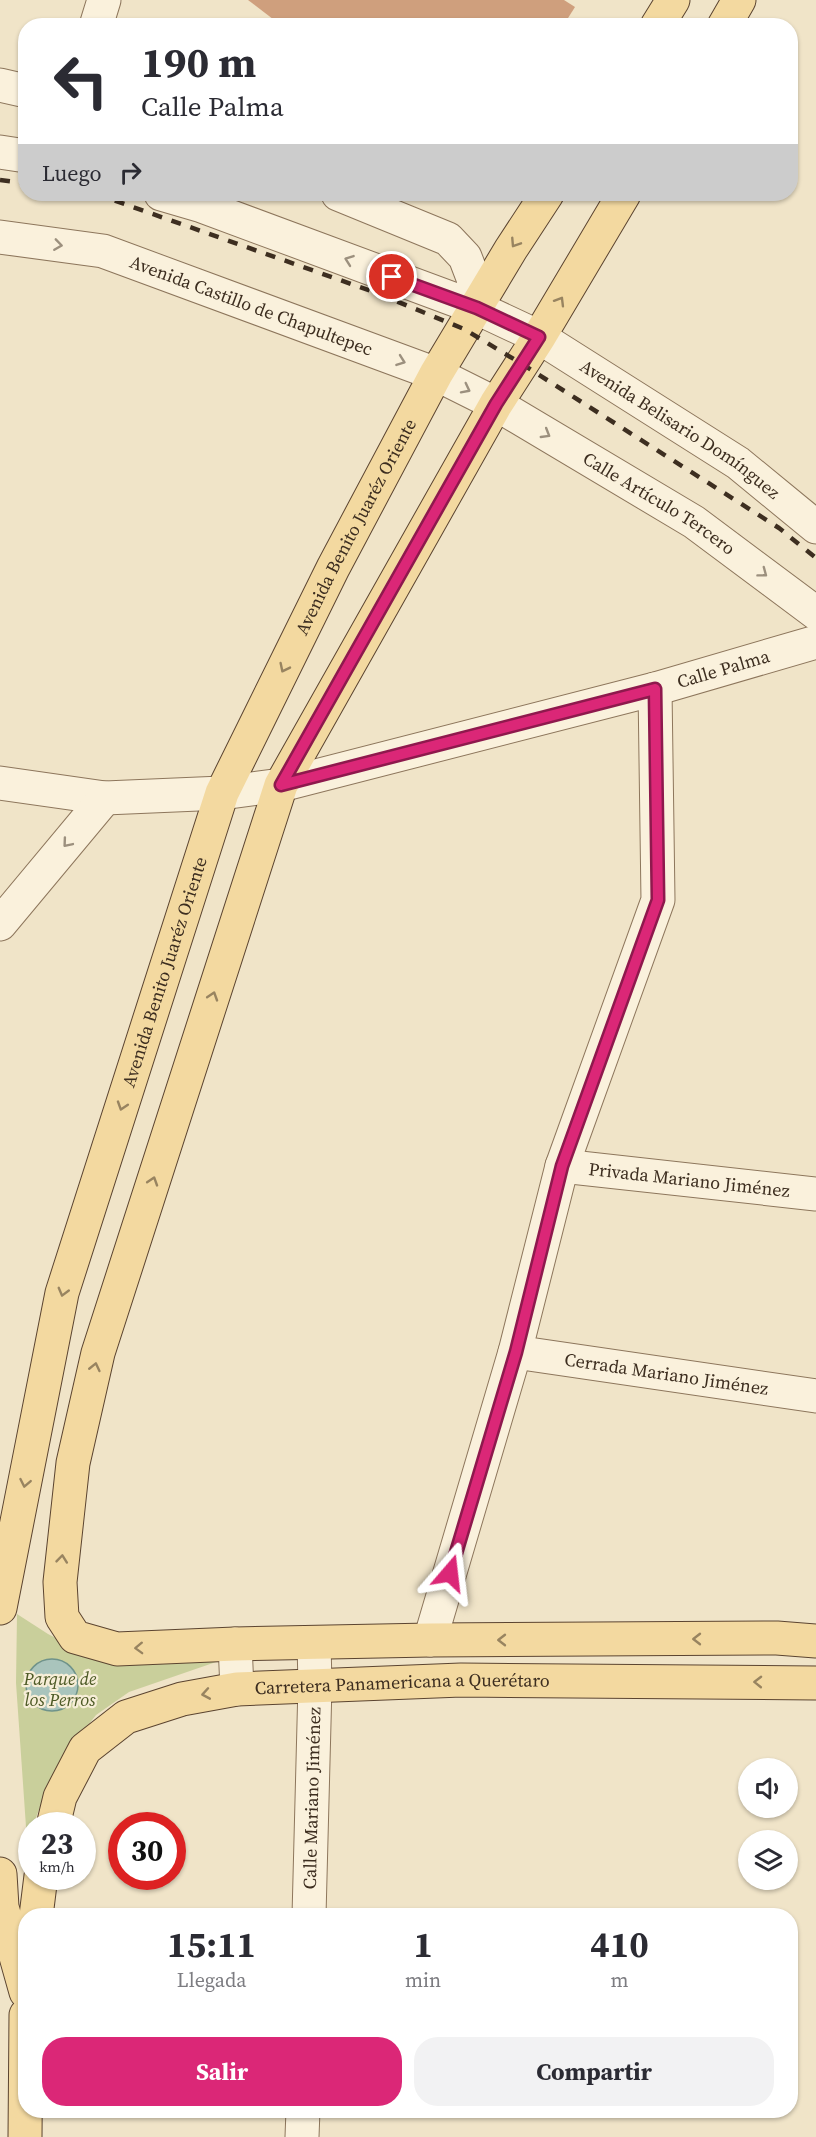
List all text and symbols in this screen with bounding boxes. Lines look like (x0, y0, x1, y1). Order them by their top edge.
text: 190 m (141, 33, 256, 91)
icon: left (42, 42, 120, 120)
text: Calle Palma (141, 88, 284, 125)
icon: right (114, 156, 147, 189)
text: Luego (42, 158, 102, 188)
one-way arrow (511, 236, 522, 247)
one-way arrow (53, 238, 63, 250)
street label: Avenida Castillo de Chapultepec (127, 249, 377, 362)
pin (366, 251, 417, 302)
one-way arrow (344, 255, 354, 268)
icon: arrive (375, 260, 408, 293)
one-way arrow (553, 297, 565, 307)
one-way arrow (395, 353, 406, 366)
street label: Avenida Belisario Domínguez (575, 353, 786, 505)
one-way arrow (460, 382, 470, 393)
street label: Avenida Benito Juaréz Oriente (289, 414, 422, 639)
one-way arrow (540, 427, 550, 438)
street label: Calle Artículo Tercero (578, 446, 741, 561)
one-way arrow (756, 566, 767, 577)
street label: Calle Palma (674, 643, 773, 694)
one-way arrow (279, 661, 291, 672)
one-way arrow (64, 836, 75, 847)
street label: Avenida Benito Juaréz Oriente (116, 853, 213, 1090)
one-way arrow (206, 991, 218, 1002)
one-way arrow (117, 1100, 129, 1111)
street label: Privada Mariano Jiménez (587, 1156, 791, 1203)
one-way arrow (146, 1176, 158, 1187)
one-way arrow (58, 1287, 71, 1297)
street label: Cerrada Mariano Jiménez (563, 1346, 770, 1401)
one-way arrow (87, 1362, 100, 1372)
one-way arrow (19, 1478, 32, 1488)
position arrow (418, 1541, 482, 1605)
one-way arrow (55, 1555, 68, 1564)
one-way arrow (498, 1633, 507, 1646)
one-way arrow (693, 1633, 702, 1645)
one-way arrow (135, 1641, 144, 1654)
park label: Parque de los Perros (23, 1666, 97, 1712)
street label: Carretera Panamericana a Querétaro (254, 1667, 550, 1700)
one-way arrow (753, 1676, 762, 1688)
one-way arrow (202, 1688, 211, 1700)
street label: Calle Mariano Jiménez (297, 1707, 326, 1890)
map controls (738, 1758, 798, 1890)
button: sound (738, 1758, 798, 1818)
speed limit sign: 30 (108, 1812, 186, 1890)
text: 23 (41, 1823, 73, 1864)
button: layers (738, 1830, 798, 1890)
text: km/h (39, 1856, 75, 1877)
text: 15:11 (167, 1920, 256, 1969)
text: 1 (413, 1920, 433, 1969)
text: 410 (590, 1920, 649, 1969)
text: Llegada (177, 1966, 246, 1994)
text: min (405, 1966, 441, 1994)
text: m (611, 1966, 629, 1994)
button: Salir (42, 2037, 402, 2106)
button: Compartir (414, 2037, 774, 2106)

